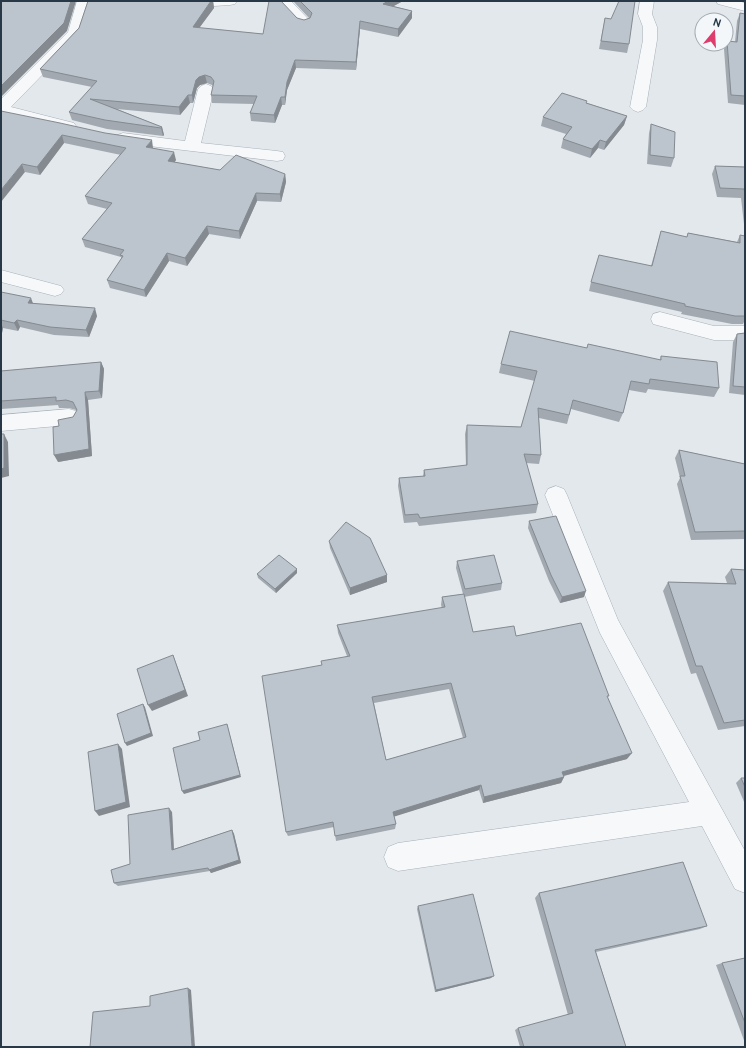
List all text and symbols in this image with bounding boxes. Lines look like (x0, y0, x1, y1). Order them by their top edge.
north arrow (694, 12, 734, 52)
text: N (711, 15, 723, 30)

